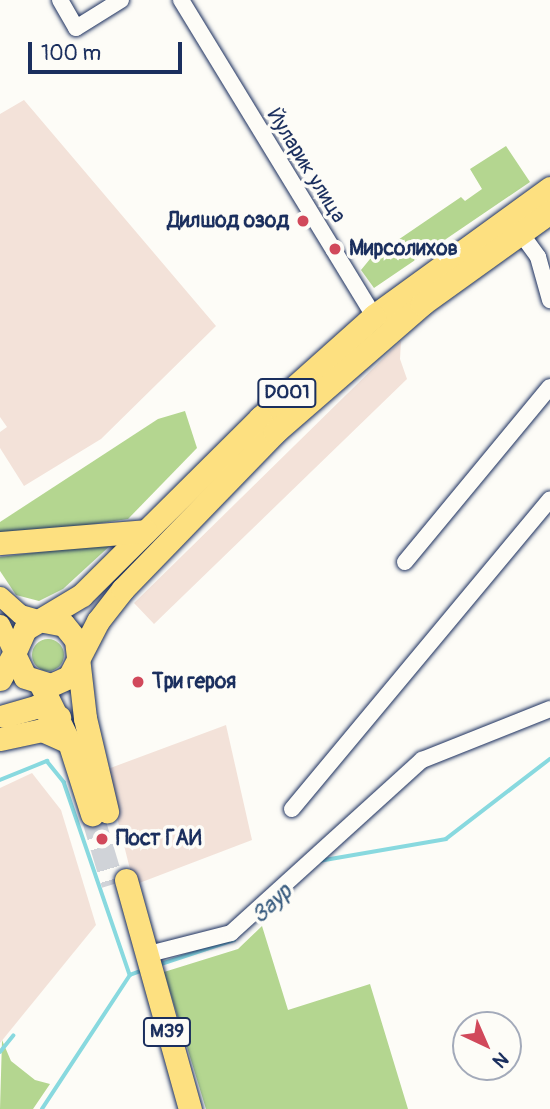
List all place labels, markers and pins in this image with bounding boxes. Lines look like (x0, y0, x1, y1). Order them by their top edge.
place label: Дилшод озод (167, 208, 289, 234)
marker: Дилшод озод (295, 213, 311, 229)
place label: Мирсолихов (349, 236, 458, 262)
marker: Мирсолихов (327, 241, 343, 257)
place label: Три героя (152, 669, 236, 695)
marker: Три героя (130, 674, 146, 690)
place label: Пост ГАИ (116, 826, 201, 852)
marker: Пост ГАИ (94, 831, 110, 847)

